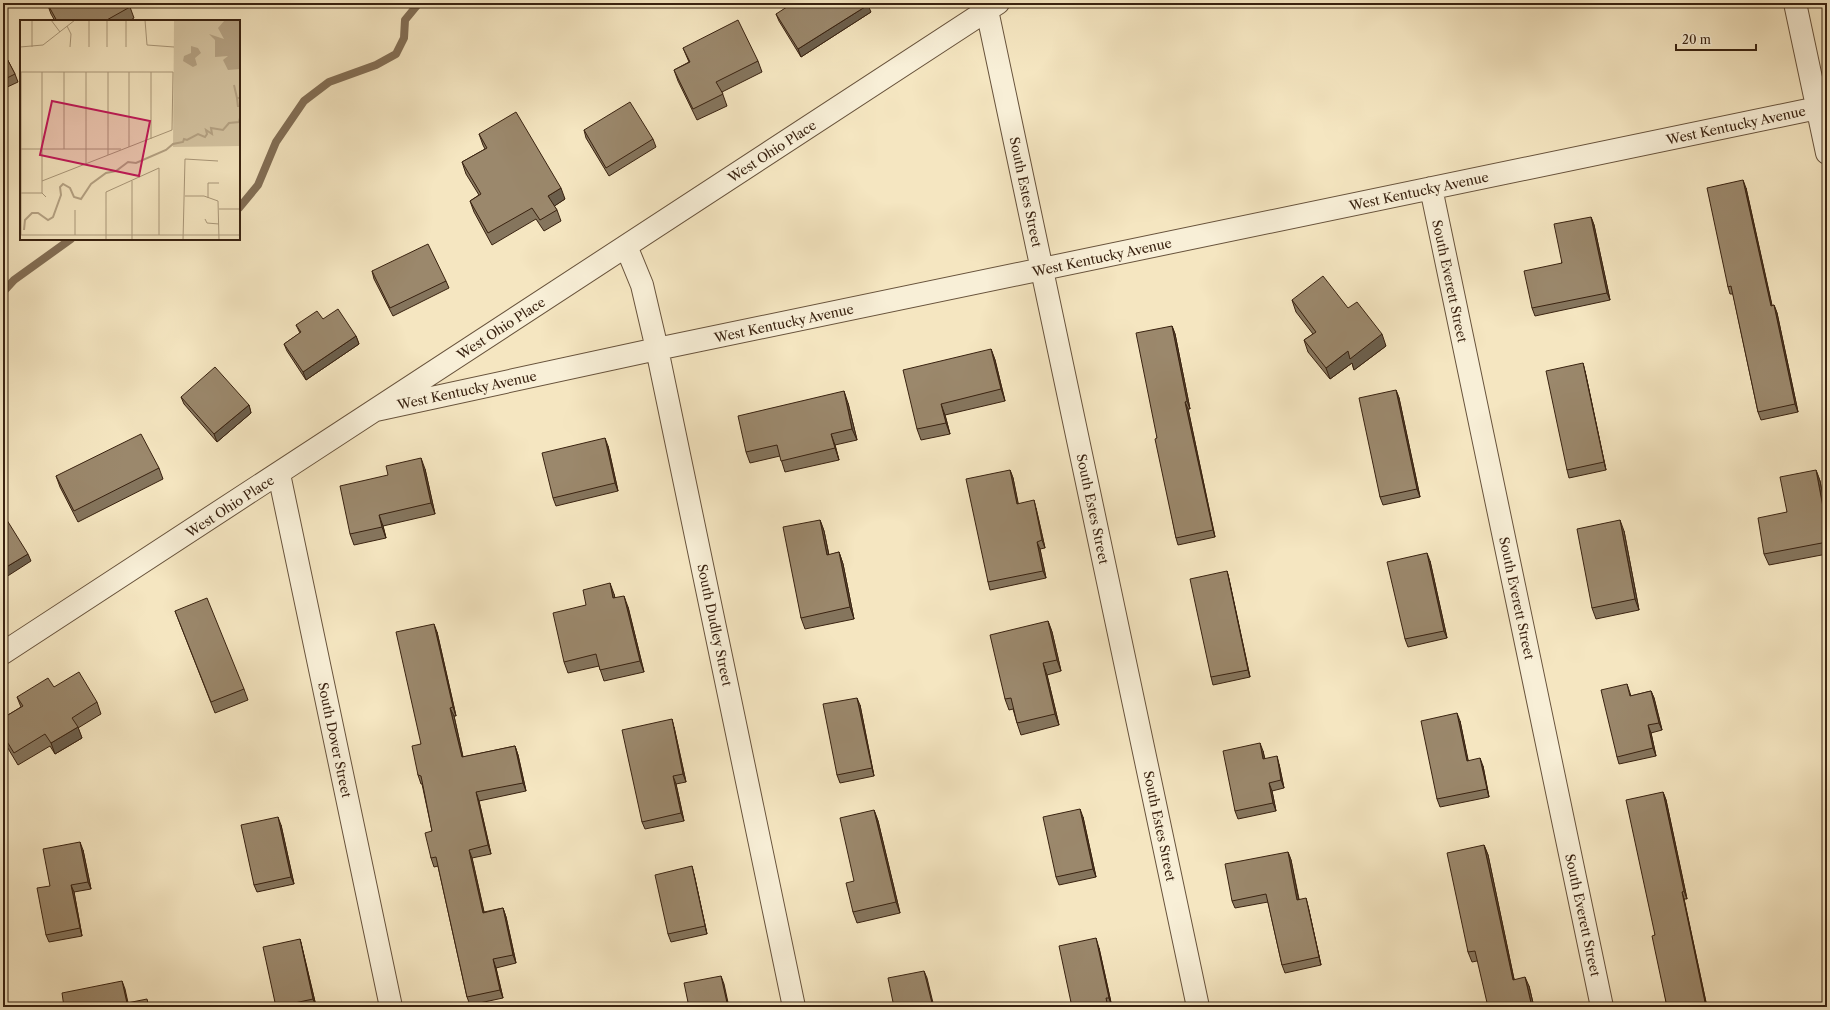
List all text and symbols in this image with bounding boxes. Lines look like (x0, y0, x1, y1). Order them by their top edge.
inset map (20, 20, 240, 240)
scale bar (1676, 26, 1756, 52)
text: 20 m (1682, 32, 1711, 47)
street label: West Kentucky Avenue (1664, 102, 1807, 148)
street label: West Ohio Place (724, 117, 819, 186)
street label: South Estes Street (1006, 135, 1046, 249)
street label: West Kentucky Avenue (1347, 168, 1490, 214)
street label: South Everett Street (1429, 218, 1471, 344)
street label: West Kentucky Avenue (1030, 234, 1173, 280)
street label: West Ohio Place (453, 294, 548, 363)
street label: West Kentucky Avenue (712, 300, 855, 346)
street label: West Kentucky Avenue (395, 367, 538, 413)
street label: South Estes Street (1073, 452, 1113, 566)
street label: West Ohio Place (182, 472, 277, 541)
street label: South Everett Street (1496, 535, 1538, 661)
street label: South Dudley Street (694, 562, 736, 688)
street label: South Dover Street (315, 681, 355, 800)
street label: South Estes Street (1140, 769, 1180, 883)
street label: South Everett Street (1562, 852, 1604, 978)

